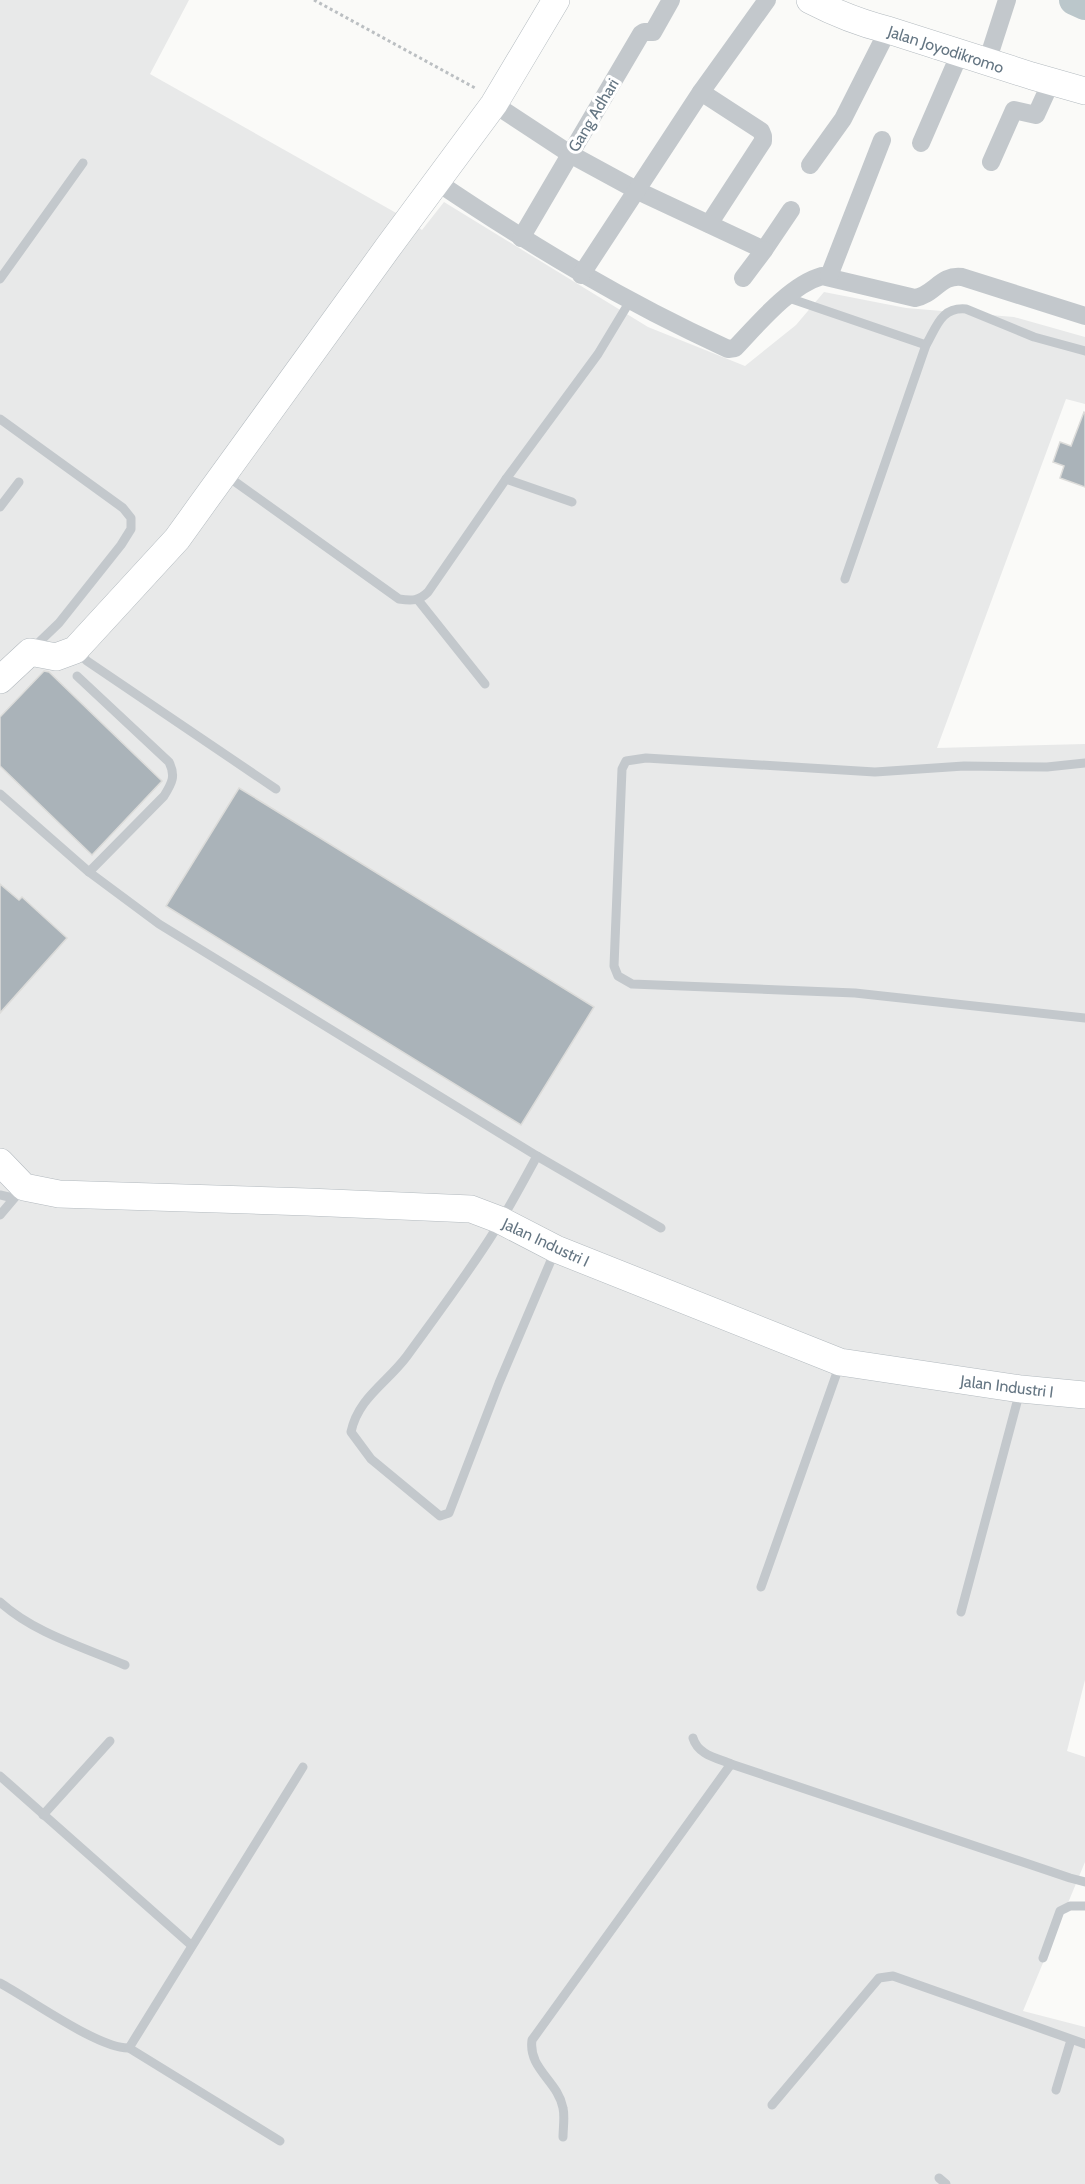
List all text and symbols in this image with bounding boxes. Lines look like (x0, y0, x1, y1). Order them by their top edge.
street label: Jalan Joyodikromo (885, 21, 1006, 77)
street label: Gang Adhari (564, 75, 623, 155)
street label: Jalan Industri I (498, 1214, 592, 1271)
street label: Jalan Industri I (958, 1371, 1055, 1402)

